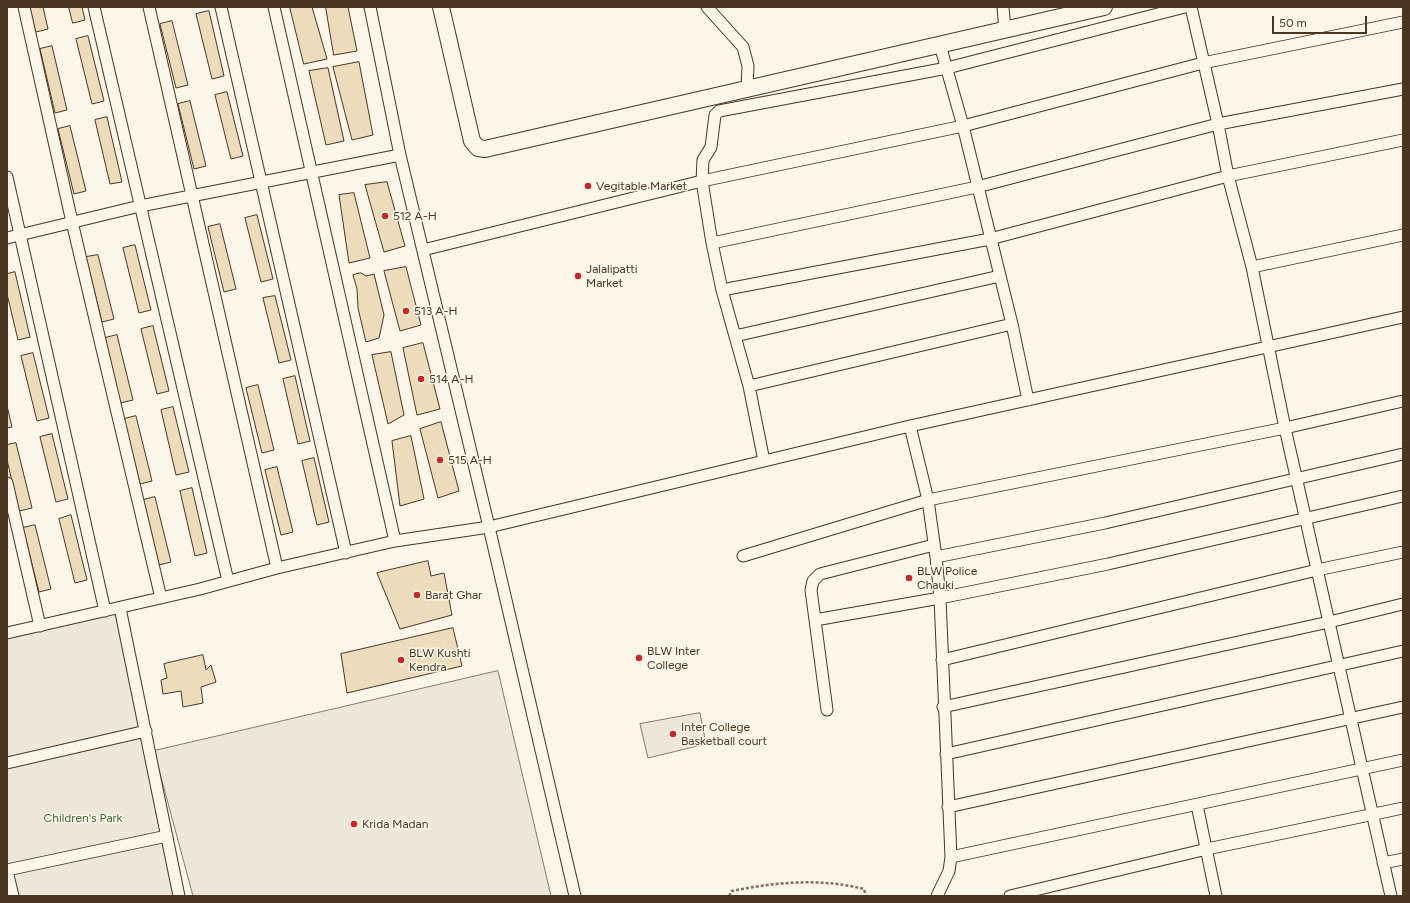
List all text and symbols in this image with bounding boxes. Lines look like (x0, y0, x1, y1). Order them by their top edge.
scale bar (1274, 8, 1369, 34)
text: 50 m (1279, 16, 1307, 30)
place label: Vegitable Market (596, 179, 687, 193)
marker: Vegitable Market (583, 181, 593, 191)
place label: 512 A-H (393, 209, 437, 223)
marker: 512 A-H (380, 211, 390, 221)
place label: Jalalipatti Market (586, 262, 638, 290)
marker: Jalalipatti Market (573, 271, 583, 281)
place label: 513 A-H (414, 304, 457, 318)
marker: 513 A-H (401, 306, 411, 316)
place label: 514 A-H (429, 372, 473, 386)
marker: 514 A-H (416, 374, 426, 384)
place label: 515 A-H (448, 453, 492, 467)
marker: 515 A-H (435, 455, 445, 465)
place label: BLW Police Chauki (917, 564, 977, 592)
marker: BLW Police Chauki (904, 573, 914, 583)
place label: Barat Ghar (425, 588, 482, 602)
marker: Barat Ghar (412, 590, 422, 600)
place label: BLW Inter College (647, 644, 700, 672)
place label: BLW Kushti Kendra (409, 646, 471, 674)
marker: BLW Inter College (634, 653, 644, 663)
marker: BLW Kushti Kendra (396, 655, 406, 665)
place label: Inter College Basketball court (681, 720, 767, 748)
marker: Inter College Basketball court (668, 729, 678, 739)
park label: Children's Park (44, 811, 122, 825)
place label: Krida Madan (362, 817, 428, 831)
marker: Krida Madan (349, 819, 359, 829)

